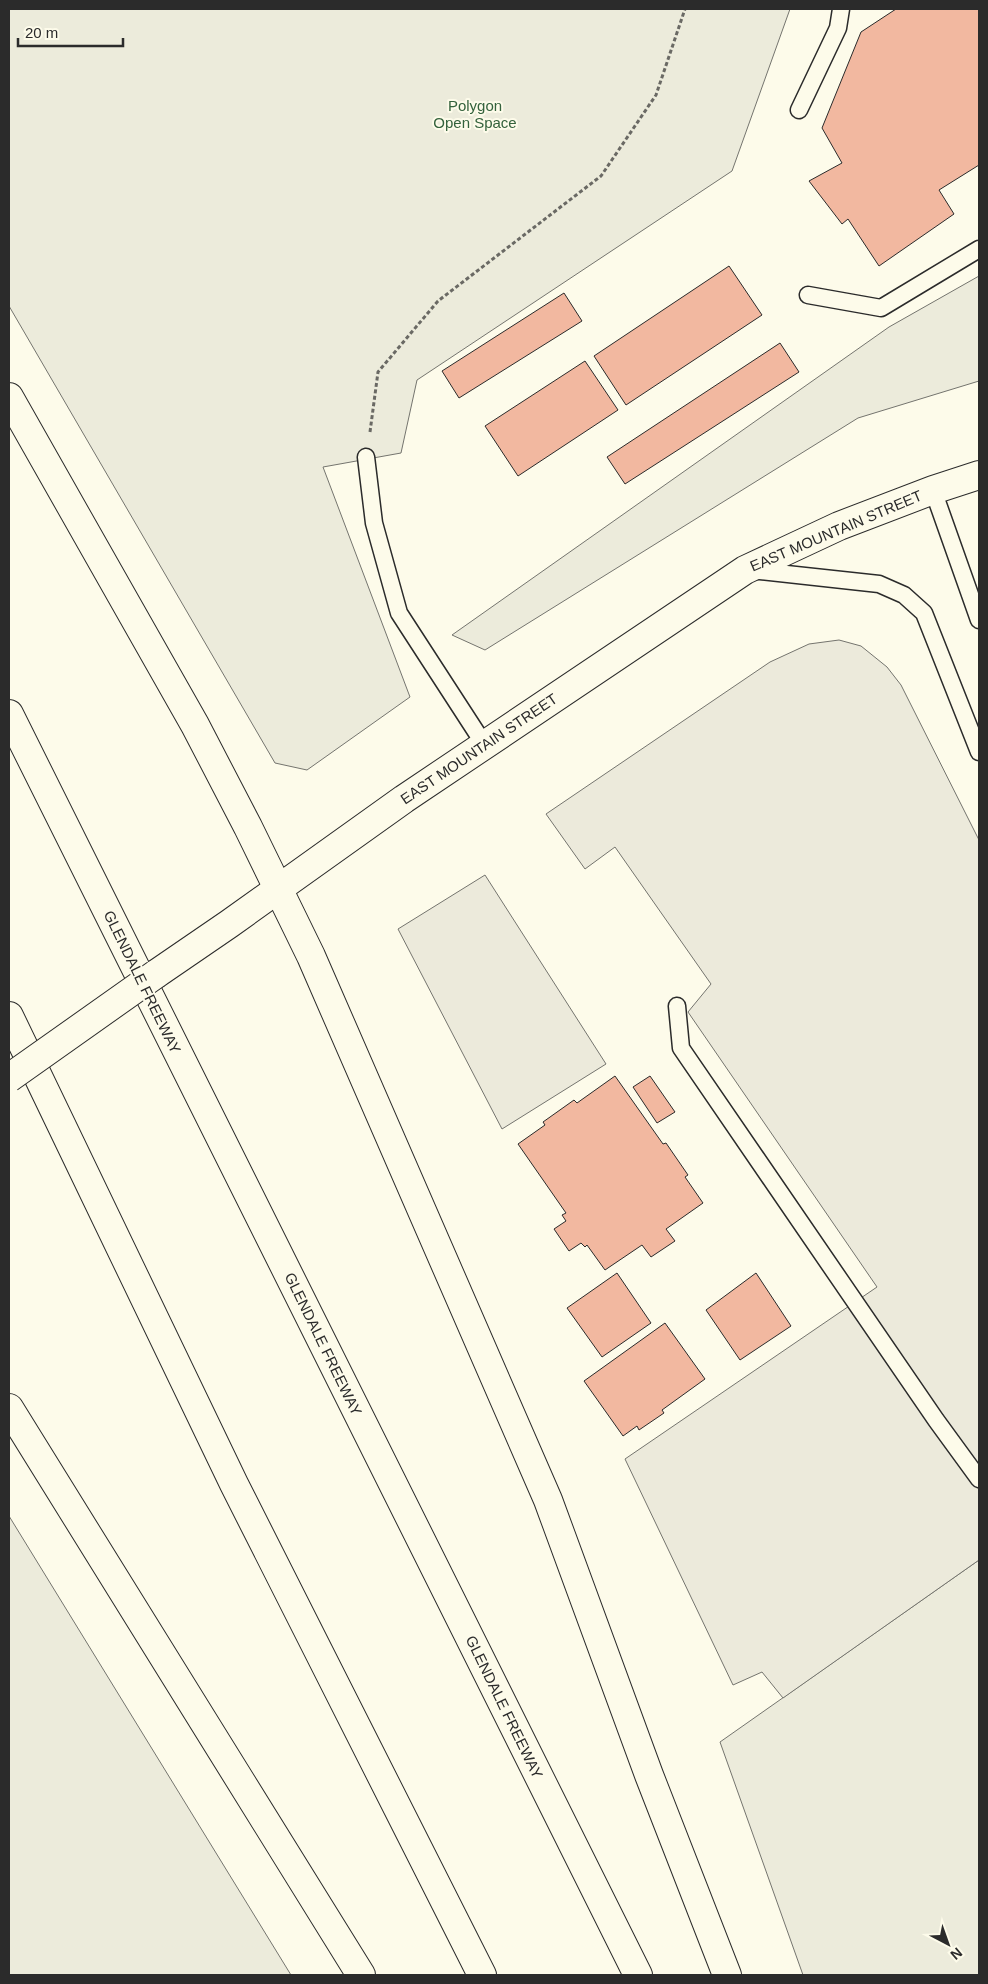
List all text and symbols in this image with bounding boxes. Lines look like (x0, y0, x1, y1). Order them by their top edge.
scale bar (18, 15, 122, 47)
text: 20 m (25, 24, 58, 41)
park label: Polygon Open Space (433, 97, 517, 131)
street label: EAST MOUNTAIN STREET (747, 487, 924, 575)
street label: EAST MOUNTAIN STREET (397, 690, 560, 807)
street label: GLENDALE FREEWAY (100, 908, 184, 1056)
street label: GLENDALE FREEWAY (281, 1270, 365, 1418)
street label: GLENDALE FREEWAY (462, 1633, 546, 1781)
north arrow (923, 1919, 973, 1969)
text: N (947, 1944, 966, 1963)

